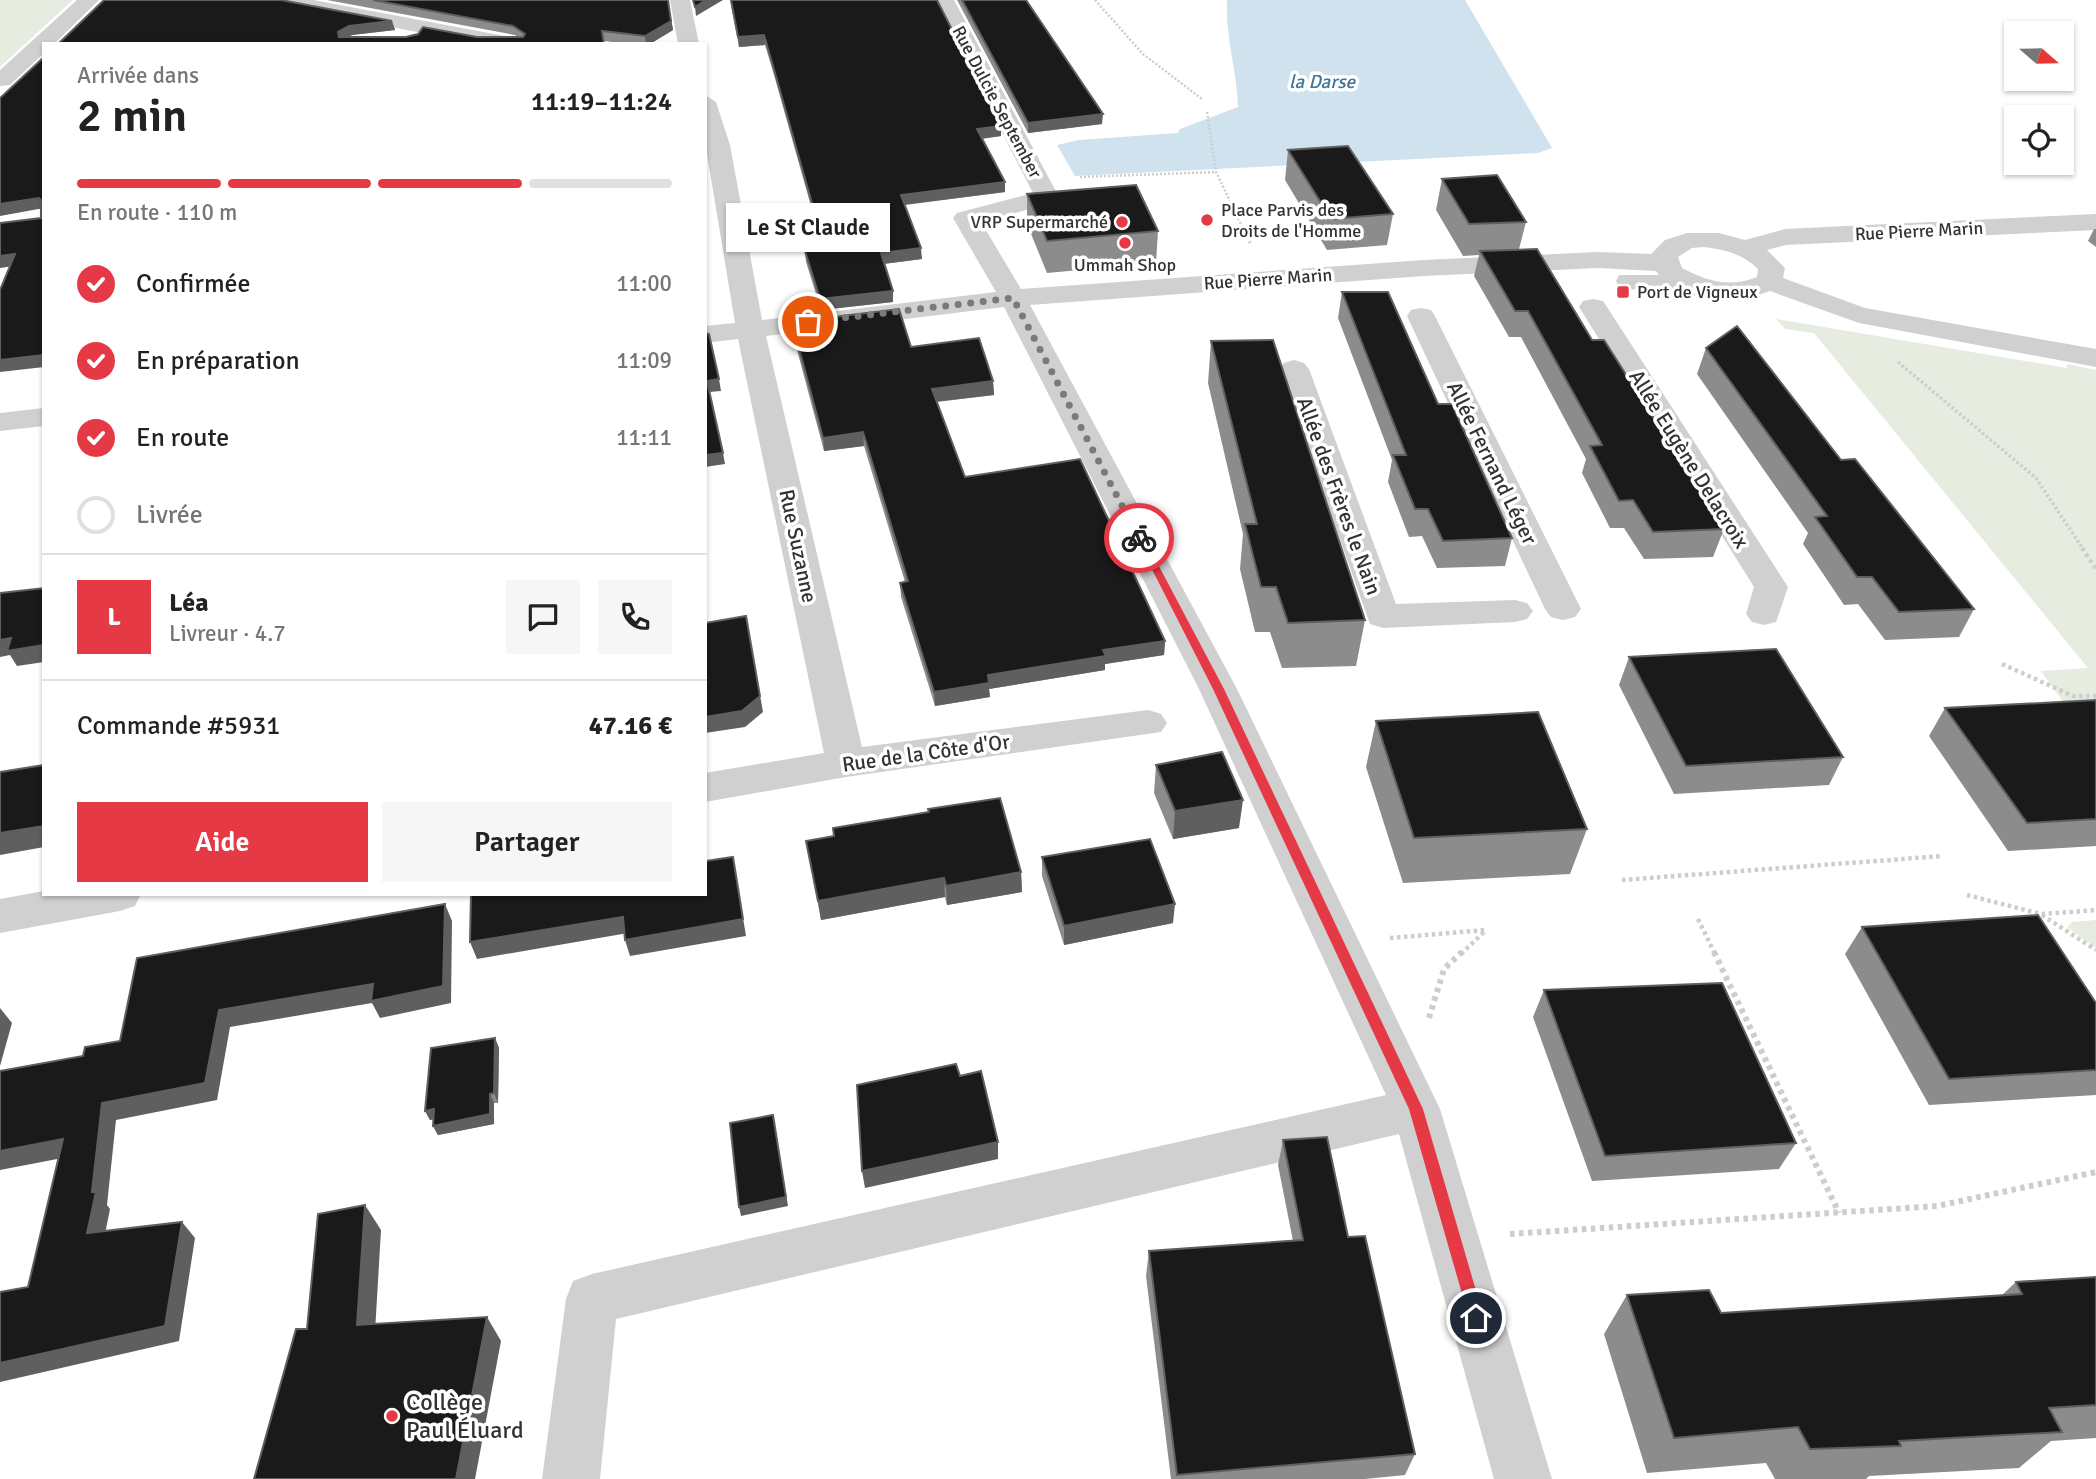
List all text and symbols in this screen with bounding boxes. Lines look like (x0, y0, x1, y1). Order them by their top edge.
north arrow (2004, 21, 2074, 91)
map controls (2004, 21, 2074, 175)
street label: Rue Dulcie September (948, 22, 1047, 182)
text: Arrivée dans (77, 61, 199, 90)
water label: la Darse (1289, 70, 1356, 94)
text: 11:19–11:24 (531, 86, 672, 118)
text: 2 min (77, 88, 187, 144)
button: locate (2004, 105, 2074, 175)
text: En route · 110 m (77, 198, 237, 227)
place label: Place Parvis des Droits de l'Homme (1221, 199, 1361, 242)
callout: Le St Claude (726, 203, 890, 252)
place label: VRP Supermarché (971, 211, 1108, 233)
marker: Place Parvis des Droits de l'Homme (1199, 212, 1215, 228)
text: Le St Claude (746, 213, 870, 242)
marker: VRP Supermarché (1114, 214, 1130, 230)
street label: Rue Pierre Marin (1854, 217, 1984, 245)
marker: Ummah Shop (1117, 235, 1133, 251)
place label: Ummah Shop (1074, 254, 1176, 276)
street label: Rue Pierre Marin (1203, 264, 1333, 294)
icon: check (77, 265, 115, 303)
text: Confirmée (136, 268, 251, 300)
text: 11:00 (616, 269, 672, 298)
place label: Port de Vigneux (1637, 281, 1758, 303)
marker: Port de Vigneux (1615, 284, 1631, 300)
pin (778, 292, 838, 352)
icon: bag (789, 303, 827, 341)
icon: check (77, 342, 115, 380)
text: En préparation (136, 345, 300, 377)
text: 11:09 (616, 346, 672, 375)
street label: Allée Eugène Delacroix (1623, 365, 1755, 553)
street label: Allée Fernand Léger (1441, 377, 1543, 549)
street label: Allée des Frères le Nain (1291, 393, 1387, 599)
icon: check (77, 419, 115, 457)
text: En route (136, 422, 229, 454)
text: 11:11 (616, 423, 672, 452)
street label: Rue Suzanne (773, 487, 823, 605)
text: Livrée (136, 499, 203, 531)
courier (1104, 503, 1174, 573)
icon: bike (1120, 519, 1158, 557)
button: chat (506, 580, 580, 654)
button: phone (598, 580, 672, 654)
text: Léa (169, 587, 209, 619)
text: L (107, 601, 121, 633)
text: Livreur · 4.7 (169, 619, 286, 648)
text: Commande #5931 (77, 710, 280, 742)
text: 47.16 € (589, 710, 672, 742)
street label: Rue de la Côte d'Or (841, 728, 1012, 778)
button: Aide (77, 802, 368, 882)
button: Partager (382, 802, 672, 882)
pin (1446, 1288, 1506, 1348)
icon: home (1457, 1299, 1495, 1337)
place label: Collège Paul Éluard (406, 1387, 524, 1445)
marker: Collège Paul Éluard (384, 1408, 400, 1424)

